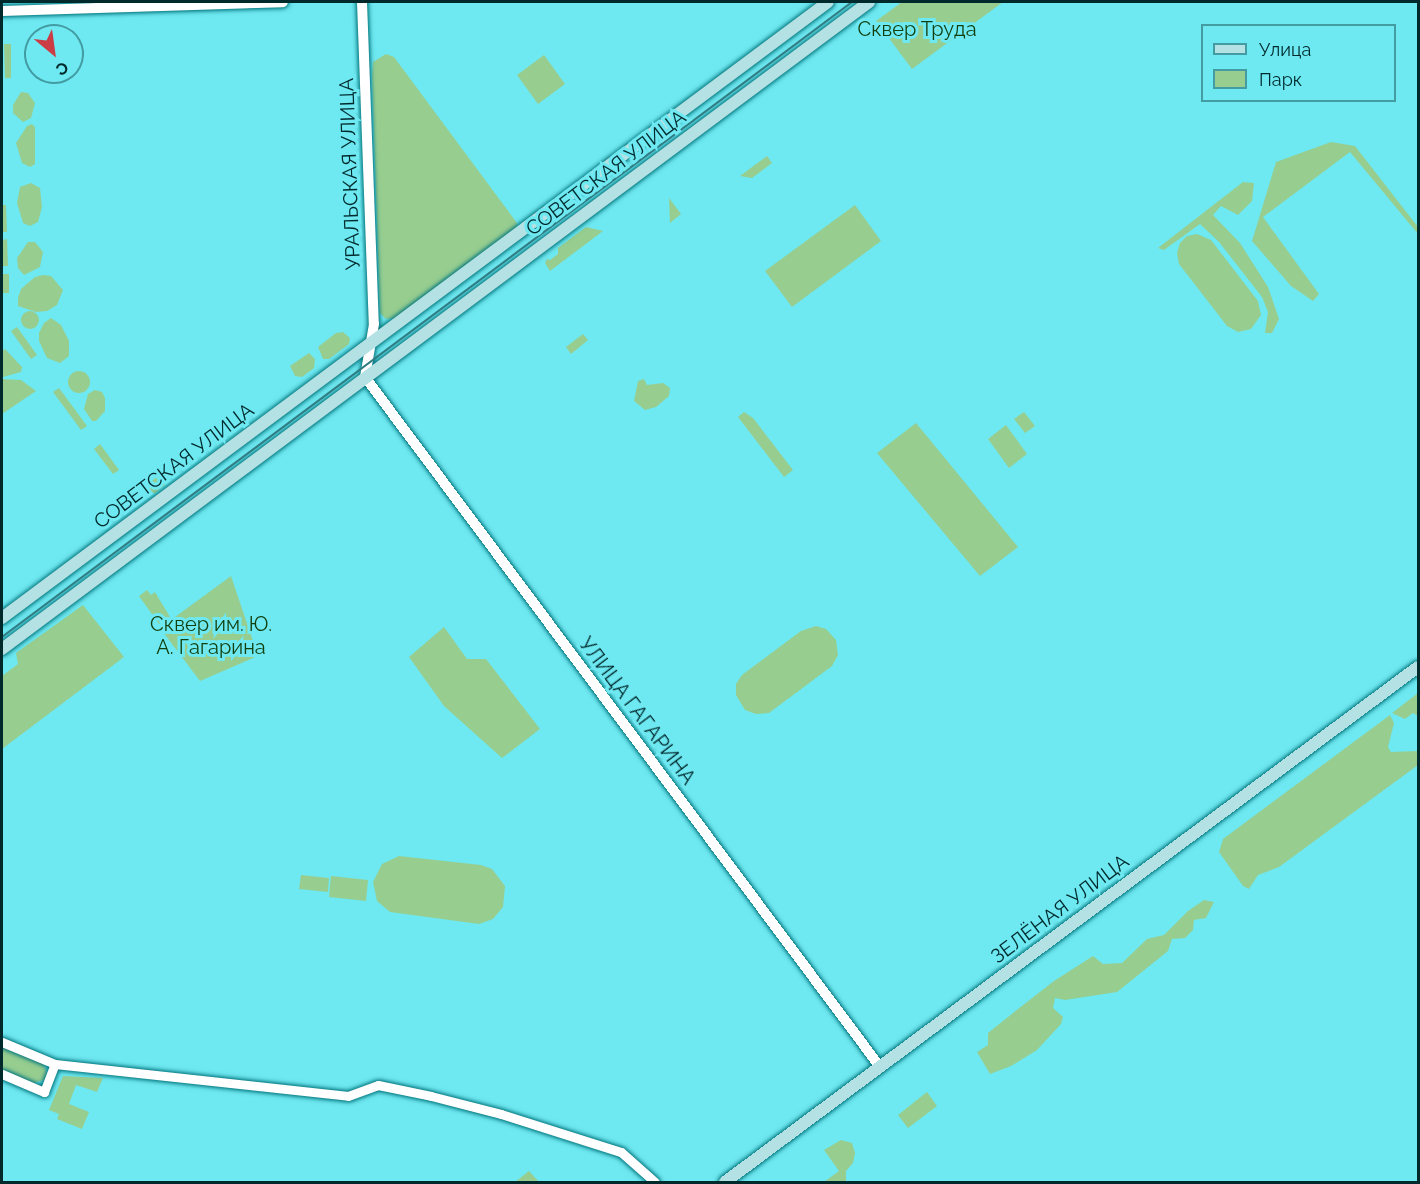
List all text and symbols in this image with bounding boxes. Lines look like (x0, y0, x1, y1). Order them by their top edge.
park label: Сквер Труда (857, 17, 977, 41)
north arrow (24, 24, 84, 84)
legend (1201, 24, 1396, 102)
text: Улица (1259, 39, 1311, 60)
text: С (53, 57, 71, 79)
text: Парк (1259, 69, 1302, 90)
street label: УРАЛЬСКАЯ УЛИЦА (335, 78, 365, 270)
street label: СОВЕТСКАЯ УЛИЦА (521, 105, 691, 241)
street label: СОВЕТСКАЯ УЛИЦА (89, 398, 259, 534)
park label: Сквер им. Ю. А. Гагарина (150, 612, 272, 659)
street label: УЛИЦА ГАГАРИНА (574, 632, 700, 790)
street label: ЗЕЛЁНАЯ УЛИЦА (986, 849, 1134, 969)

